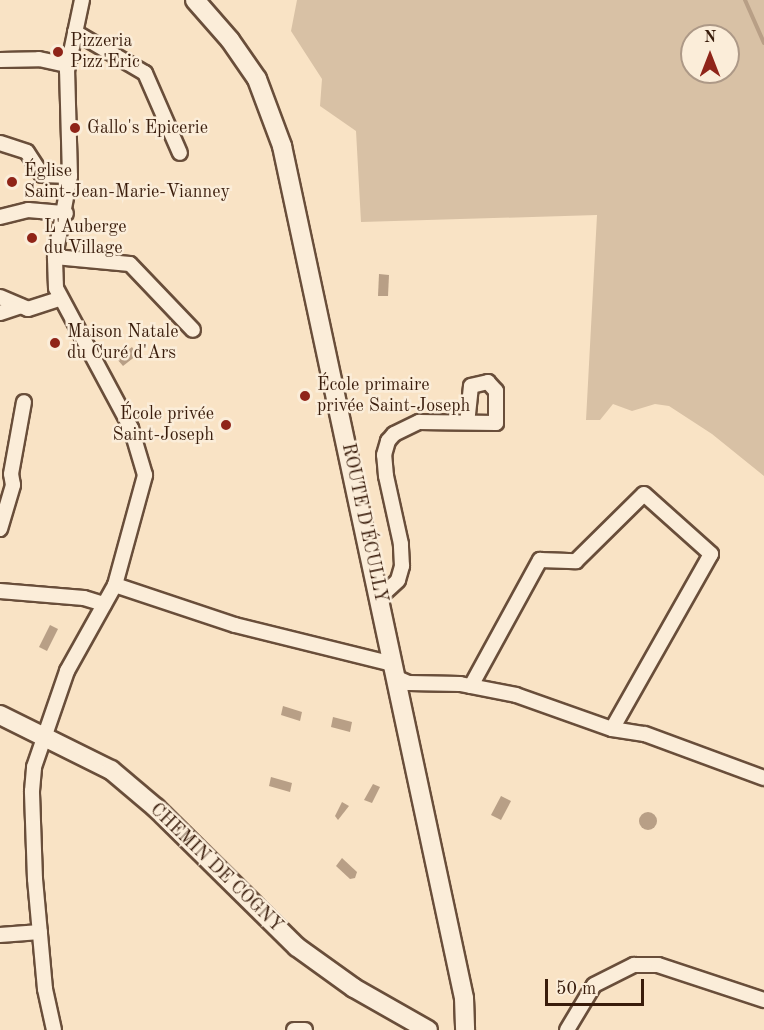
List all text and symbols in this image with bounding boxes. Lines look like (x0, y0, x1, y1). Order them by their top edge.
north arrow (680, 24, 740, 84)
text: N (704, 30, 716, 46)
place label: Pizzeria Pizz'Eric (70, 31, 140, 74)
marker: Pizzeria Pizz'Eric (51, 45, 65, 59)
place label: Gallo's Epicerie (87, 117, 208, 139)
marker: Gallo's Epicerie (68, 121, 82, 135)
place label: Église Saint-Jean-Marie-Vianney (24, 161, 230, 204)
marker: Église Saint-Jean-Marie-Vianney (5, 175, 19, 189)
place label: L'Auberge du Village (44, 217, 127, 260)
marker: L'Auberge du Village (25, 231, 39, 245)
place label: Maison Natale du Curé d'Ars (67, 322, 178, 364)
marker: Maison Natale du Curé d'Ars (48, 336, 62, 350)
place label: École primaire privée Saint-Joseph (317, 375, 470, 418)
marker: École primaire privée Saint-Joseph (298, 389, 312, 403)
place label: École privée Saint-Joseph (113, 404, 214, 446)
marker: École privée Saint-Joseph (219, 418, 233, 432)
street label: ROUTE D'ÉCULLY (337, 441, 391, 605)
street label: CHEMIN DE COGNY (145, 799, 287, 937)
scale bar (548, 967, 647, 1005)
text: 50 m (556, 980, 596, 998)

